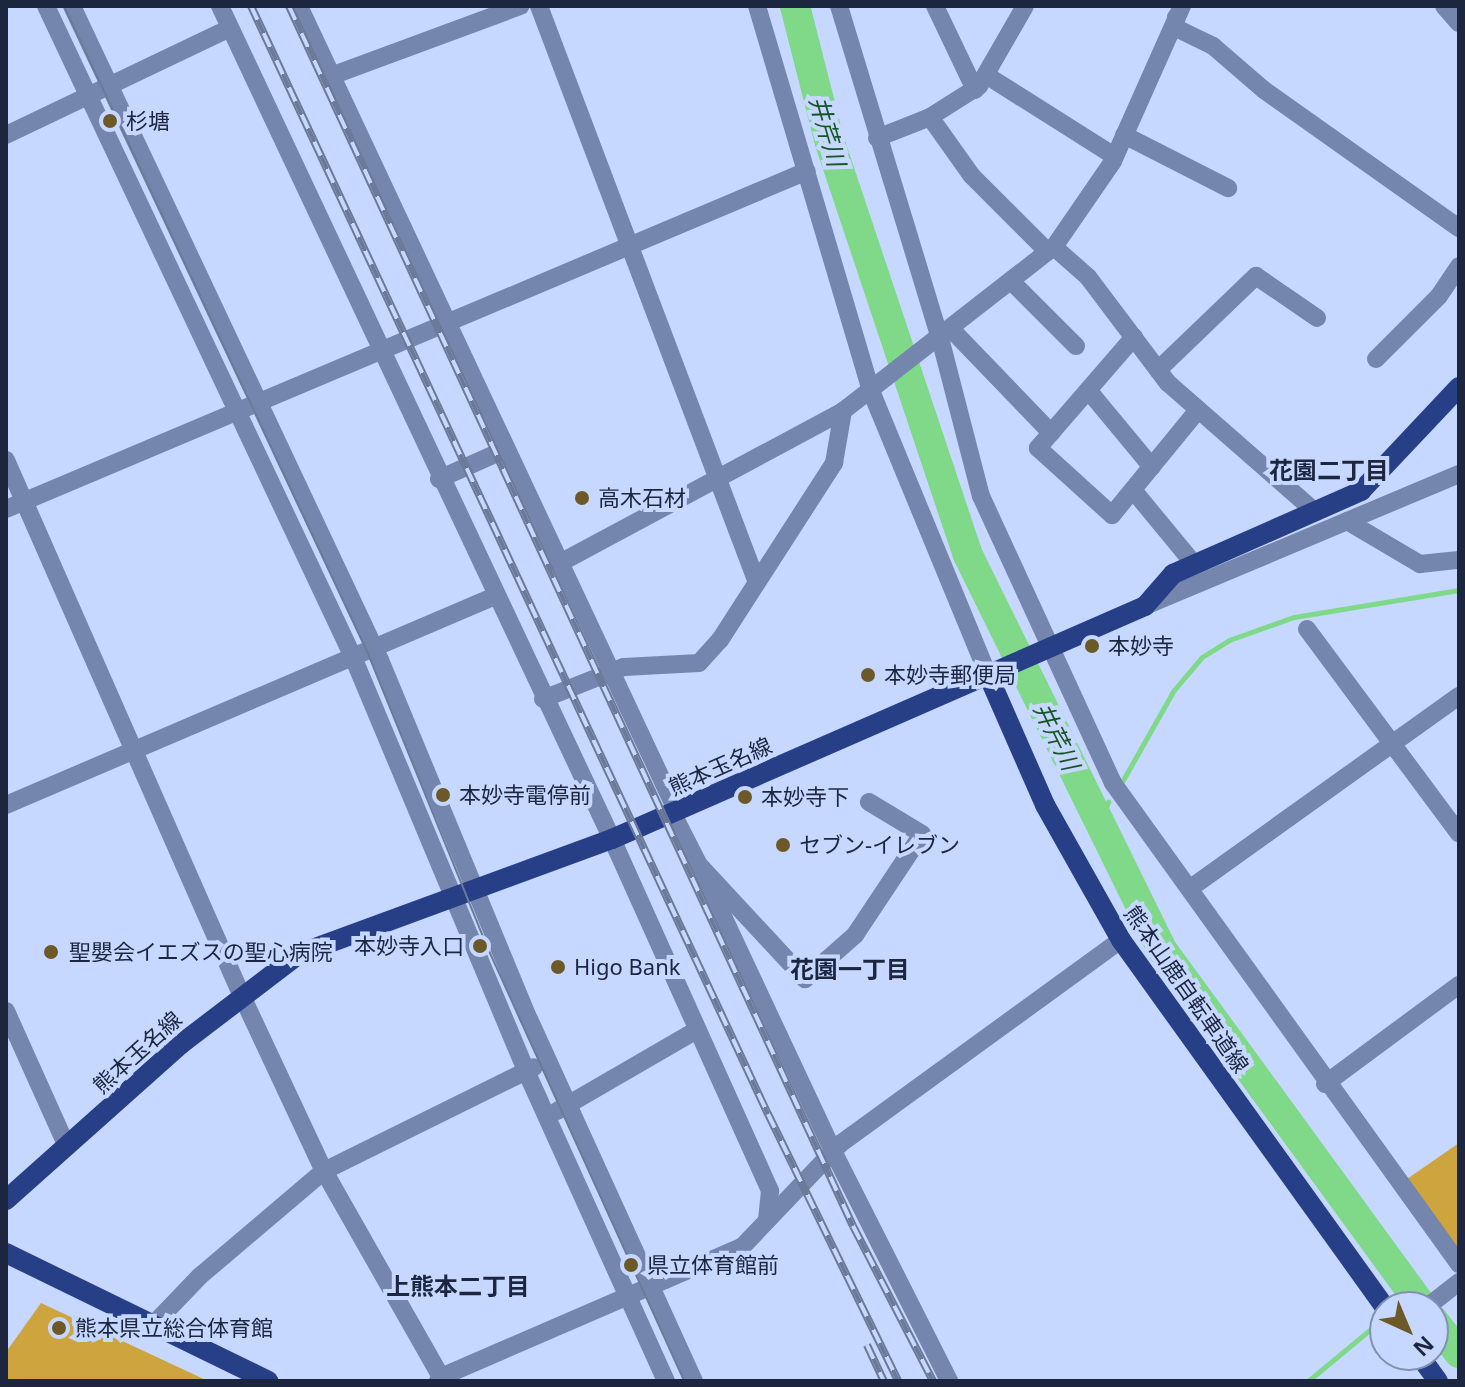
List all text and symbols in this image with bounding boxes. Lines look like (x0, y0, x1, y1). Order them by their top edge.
water label: 井芹川 (804, 92, 852, 170)
place label: 杉塘 (126, 108, 170, 134)
marker: 杉塘 (101, 112, 119, 130)
district label: 花園二丁目 (1269, 456, 1389, 484)
place label: 高木石材 (598, 485, 686, 511)
marker: 高木石材 (573, 489, 591, 507)
place label: 本妙寺 (1108, 633, 1174, 659)
marker: 本妙寺 (1083, 637, 1101, 655)
place label: 本妙寺郵便局 (884, 662, 1016, 688)
marker: 本妙寺郵便局 (859, 666, 877, 684)
water label: 井芹川 (1028, 697, 1086, 775)
street label: 熊本玉名線 (664, 732, 776, 800)
place label: 本妙寺電停前 (459, 782, 591, 808)
place label: 本妙寺下 (761, 784, 849, 810)
marker: 本妙寺電停前 (434, 786, 452, 804)
marker: 本妙寺下 (736, 788, 754, 806)
place label: セブン-イレブン (799, 832, 960, 858)
marker: セブン-イレブン (774, 836, 792, 854)
street label: 熊本山鹿自転車道線 (1119, 900, 1255, 1078)
place label: 本妙寺入口 (354, 933, 464, 959)
marker: 本妙寺入口 (471, 937, 489, 955)
place label: 聖嬰会イエズスの聖心病院 (69, 939, 333, 965)
marker: 聖嬰会イエズスの聖心病院 (40, 941, 62, 963)
place label: Higo Bank (574, 954, 681, 980)
district label: 花園一丁目 (790, 955, 910, 983)
marker: Higo Bank (549, 958, 567, 976)
street label: 熊本玉名線 (87, 1005, 187, 1099)
place label: 県立体育館前 (647, 1252, 779, 1278)
marker: 県立体育館前 (622, 1256, 640, 1274)
district label: 上熊本二丁目 (386, 1272, 530, 1300)
north arrow (1369, 1291, 1449, 1371)
place label: 熊本県立総合体育館 (75, 1315, 273, 1341)
marker: 熊本県立総合体育館 (50, 1319, 68, 1337)
text: N (1407, 1330, 1441, 1364)

